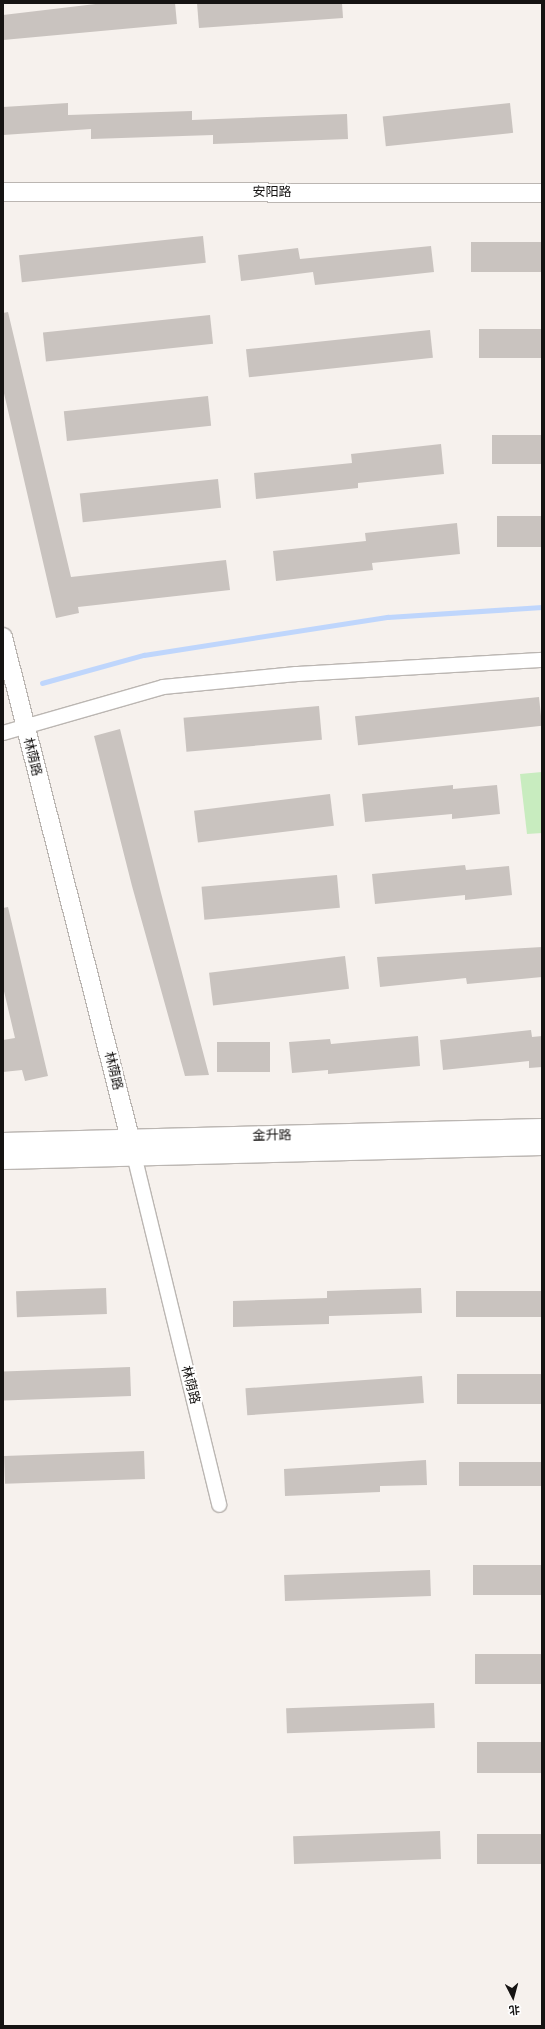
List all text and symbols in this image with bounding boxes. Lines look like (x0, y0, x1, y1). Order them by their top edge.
street label: 安阳路 (253, 184, 291, 200)
street label: 林荫路 (20, 736, 44, 778)
street label: 林荫路 (101, 1050, 125, 1092)
street label: 金升路 (252, 1128, 292, 1144)
street label: 林荫路 (178, 1364, 202, 1406)
north arrow (493, 1977, 533, 2017)
text: 北 (508, 2002, 520, 2016)

